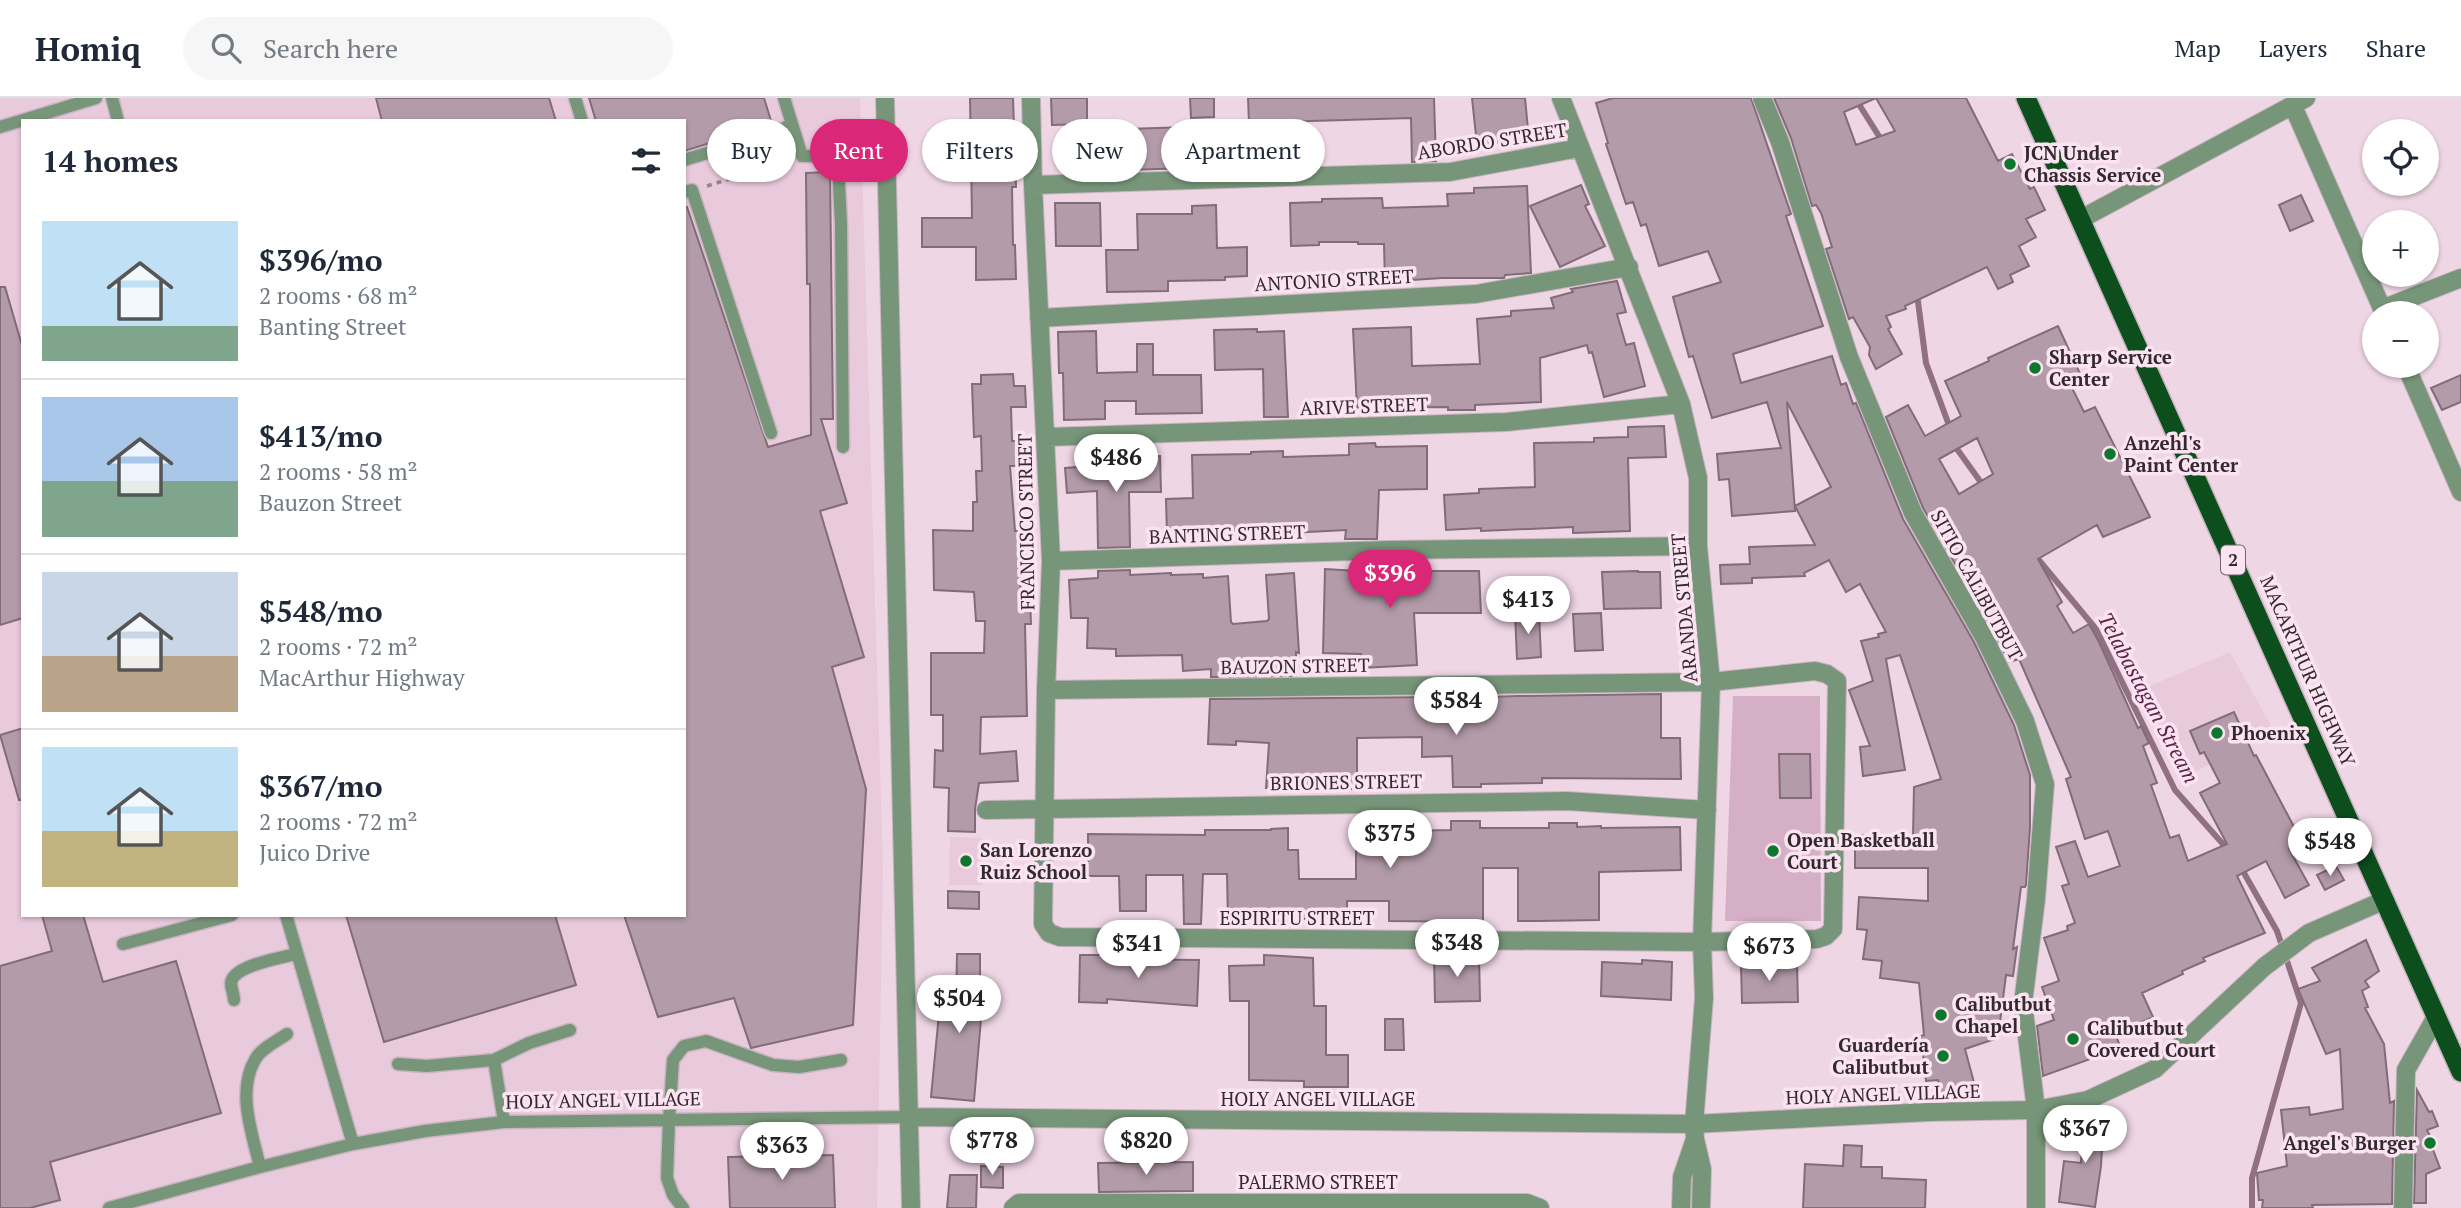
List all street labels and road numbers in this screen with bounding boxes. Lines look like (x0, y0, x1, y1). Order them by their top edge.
street label: ABORDO STREET (1415, 116, 1569, 165)
street label: ANTONIO STREET (1254, 263, 1414, 296)
street label: ARIVE STREET (1299, 391, 1429, 420)
street label: FRANCISCO STREET (1011, 433, 1040, 611)
street label: SITIO CALIBUTBUT (1926, 505, 2029, 665)
street label: BANTING STREET (1148, 518, 1306, 549)
street label: ARANDA STREET (1665, 532, 1702, 684)
road number: 2 (2221, 546, 2245, 574)
street label: MACARTHUR HIGHWAY (2255, 571, 2362, 771)
street label: BAUZON STREET (1220, 652, 1370, 679)
street label: BRIONES STREET (1270, 768, 1423, 795)
street label: ESPIRITU STREET (1219, 905, 1375, 930)
street label: HOLY ANGEL VILLAGE (1785, 1078, 1981, 1109)
street label: HOLY ANGEL VILLAGE (505, 1085, 701, 1114)
street label: HOLY ANGEL VILLAGE (1220, 1086, 1416, 1111)
street label: PALERMO STREET (1238, 1169, 1398, 1194)

